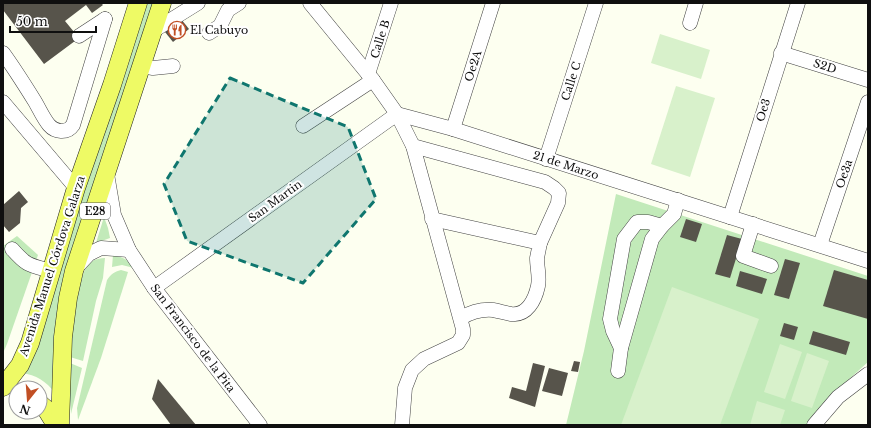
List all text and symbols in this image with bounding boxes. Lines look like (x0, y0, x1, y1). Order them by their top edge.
scale bar (10, 8, 96, 34)
text: 50 m (16, 14, 48, 29)
street label: Calle B (367, 18, 393, 60)
restaurant icon: El Cabuyo (167, 20, 187, 40)
place label: El Cabuyo (190, 23, 248, 37)
street label: Oe2A (461, 48, 485, 83)
street label: S2D (812, 56, 839, 76)
street label: Calle C (558, 59, 584, 102)
street label: Oe3 (753, 97, 773, 123)
street label: 21 de Marzo (531, 148, 601, 182)
street label: Oe3a (833, 157, 856, 190)
street label: Avenida Manuel Córdova Galarza (16, 173, 88, 359)
street label: San Martin (246, 177, 305, 225)
road number: E28 (80, 203, 110, 219)
street label: San Francisco de la Pita (148, 281, 239, 396)
north arrow (8, 380, 48, 420)
text: N (17, 401, 32, 418)

